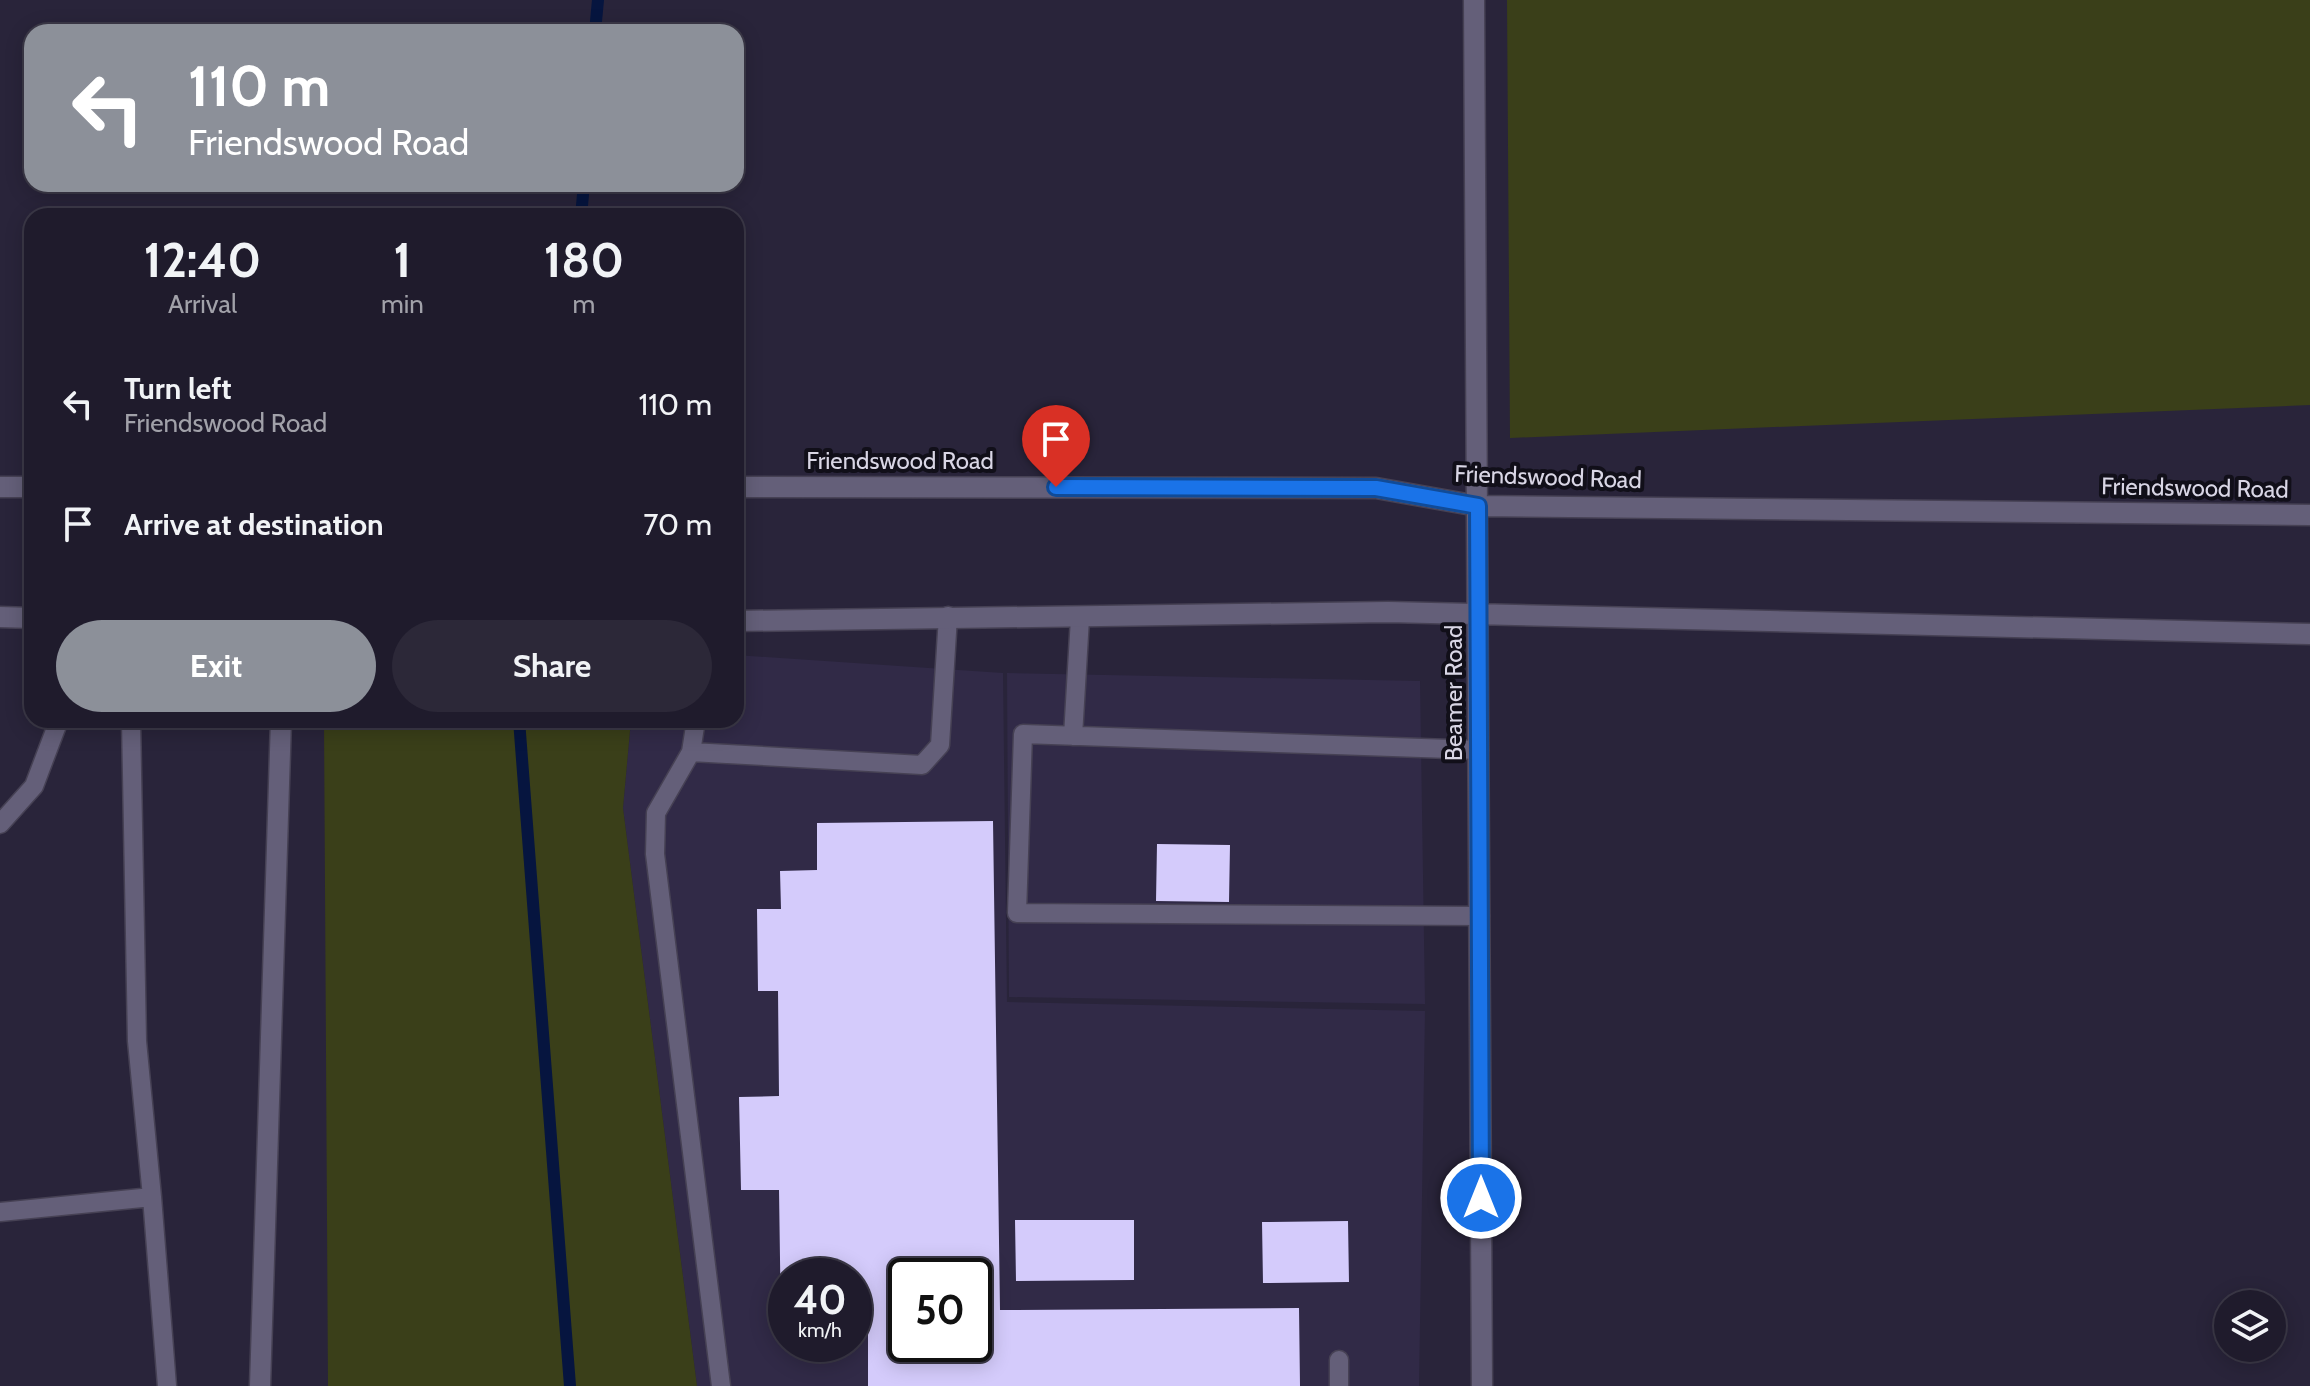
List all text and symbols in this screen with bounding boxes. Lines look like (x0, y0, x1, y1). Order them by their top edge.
text: 110 m (188, 52, 330, 120)
icon: left (56, 56, 160, 160)
text: Friendswood Road (188, 120, 469, 164)
text: 12:40 (144, 231, 261, 289)
text: 1 (394, 231, 411, 289)
text: 180 (544, 231, 624, 289)
text: Arrival (168, 288, 237, 320)
text: min (381, 288, 424, 320)
text: m (573, 288, 595, 320)
text: Turn left (124, 370, 232, 407)
icon: left (56, 382, 100, 426)
text: 110 m (638, 386, 712, 423)
pin (1022, 405, 1090, 487)
text: Friendswood Road (124, 407, 327, 439)
icon: arrive (1034, 417, 1078, 461)
street label: Friendswood Road (806, 446, 994, 475)
street label: Friendswood Road (1454, 459, 1642, 494)
street label: Friendswood Road (2101, 471, 2289, 504)
icon: arrive (56, 502, 100, 546)
text: Arrive at destination (124, 506, 384, 543)
text: 70 m (643, 506, 712, 543)
button: Exit (56, 620, 376, 712)
button: Share (392, 620, 712, 712)
street label: Beamer Road (1439, 625, 1468, 761)
position arrow (1439, 1156, 1523, 1240)
speed limit sign: 50 (888, 1258, 992, 1362)
text: 40 (793, 1275, 847, 1324)
map controls (2214, 1290, 2286, 1362)
button: layers (2214, 1290, 2286, 1362)
text: km/h (798, 1318, 842, 1342)

